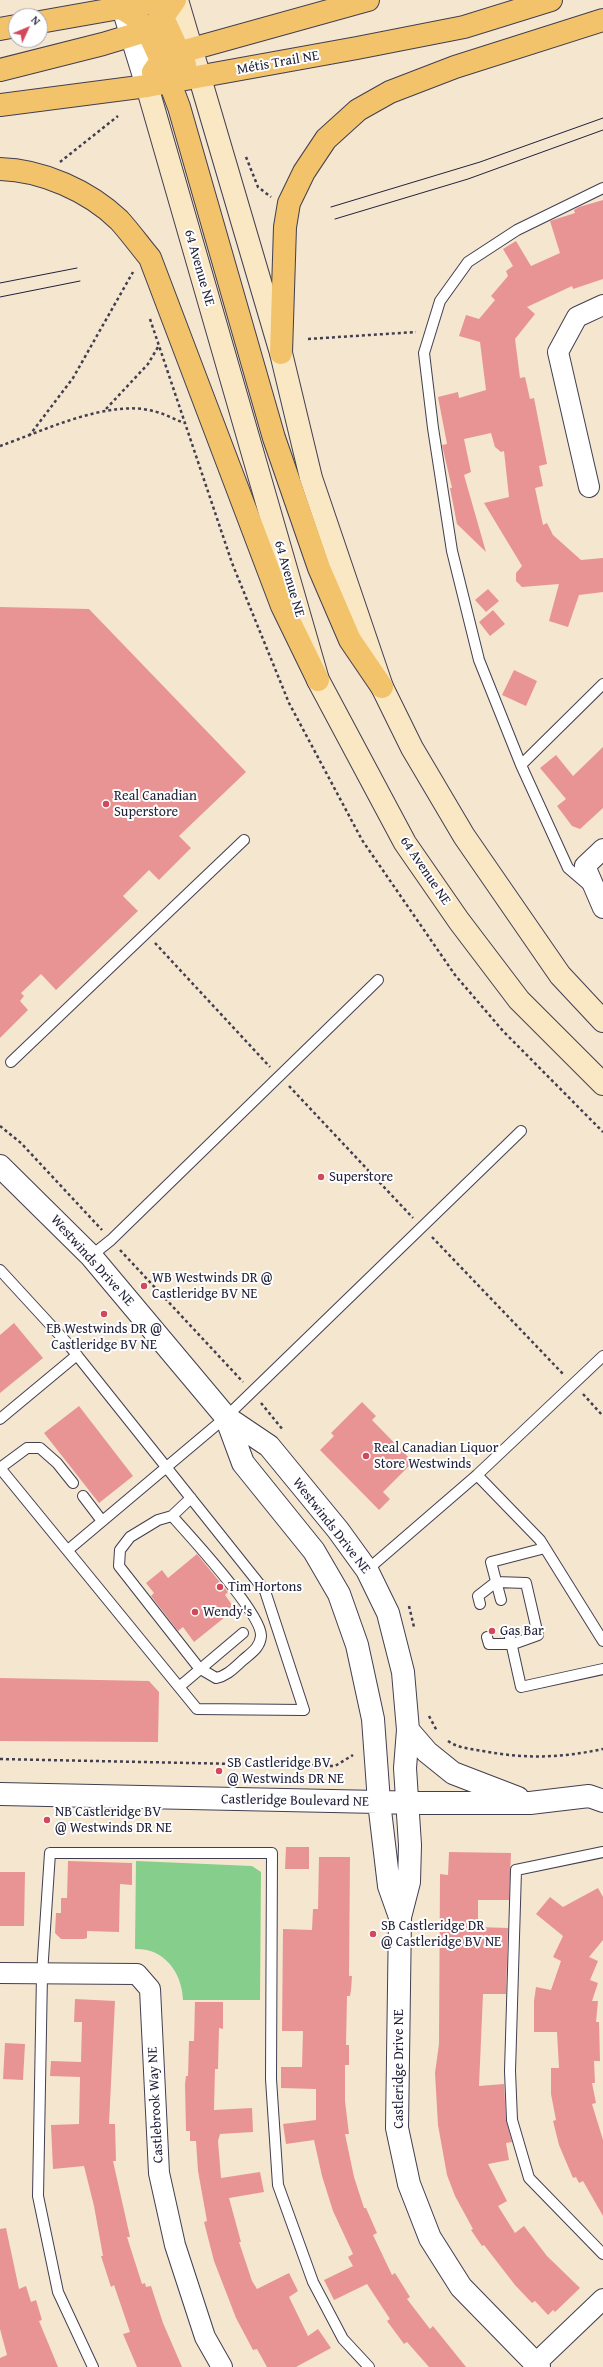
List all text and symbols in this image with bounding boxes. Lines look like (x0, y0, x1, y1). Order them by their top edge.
north arrow (8, 8, 48, 48)
text: N (28, 12, 44, 29)
street label: Métis Trail NE (236, 48, 320, 78)
street label: 64 Avenue NE (180, 228, 218, 308)
street label: 64 Avenue NE (270, 539, 308, 619)
place label: Real Canadian Superstore (114, 788, 197, 820)
marker: Real Canadian Superstore (101, 799, 111, 809)
street label: 64 Avenue NE (396, 834, 454, 908)
place label: Superstore (329, 1169, 393, 1185)
marker: Superstore (316, 1172, 326, 1182)
street label: Westwinds Drive NE (47, 1212, 137, 1310)
place label: WB Westwinds DR @ Castleridge BV NE (152, 1270, 272, 1302)
marker: WB Westwinds DR @ Castleridge BV NE (139, 1281, 149, 1291)
marker: EB Westwinds DR @ Castleridge BV NE (99, 1309, 109, 1319)
place label: EB Westwinds DR @ Castleridge BV NE (46, 1321, 162, 1354)
place label: Real Canadian Liquor Store Westwinds (374, 1440, 499, 1472)
marker: Real Canadian Liquor Store Westwinds (361, 1451, 371, 1461)
street label: Westwinds Drive NE (288, 1475, 374, 1577)
place label: Tim Hortons (228, 1579, 302, 1595)
marker: Tim Hortons (215, 1582, 225, 1592)
place label: Wendy's (203, 1604, 252, 1620)
marker: Wendy's (190, 1607, 200, 1617)
place label: Gas Bar (500, 1623, 544, 1639)
marker: Gas Bar (487, 1626, 497, 1636)
place label: SB Castleridge BV @ Westwinds DR NE (227, 1755, 344, 1788)
marker: SB Castleridge BV @ Westwinds DR NE (214, 1766, 224, 1776)
street label: Castleridge Boulevard NE (221, 1791, 369, 1811)
place label: NB Castleridge BV @ Westwinds DR NE (55, 1804, 172, 1836)
marker: NB Castleridge BV @ Westwinds DR NE (42, 1815, 52, 1825)
place label: SB Castleridge DR @ Castleridge BV NE (381, 1918, 501, 1950)
marker: SB Castleridge DR @ Castleridge BV NE (368, 1929, 378, 1939)
street label: Castleridge Drive NE (391, 2009, 407, 2129)
street label: Castlebrook Way NE (145, 2046, 167, 2164)

